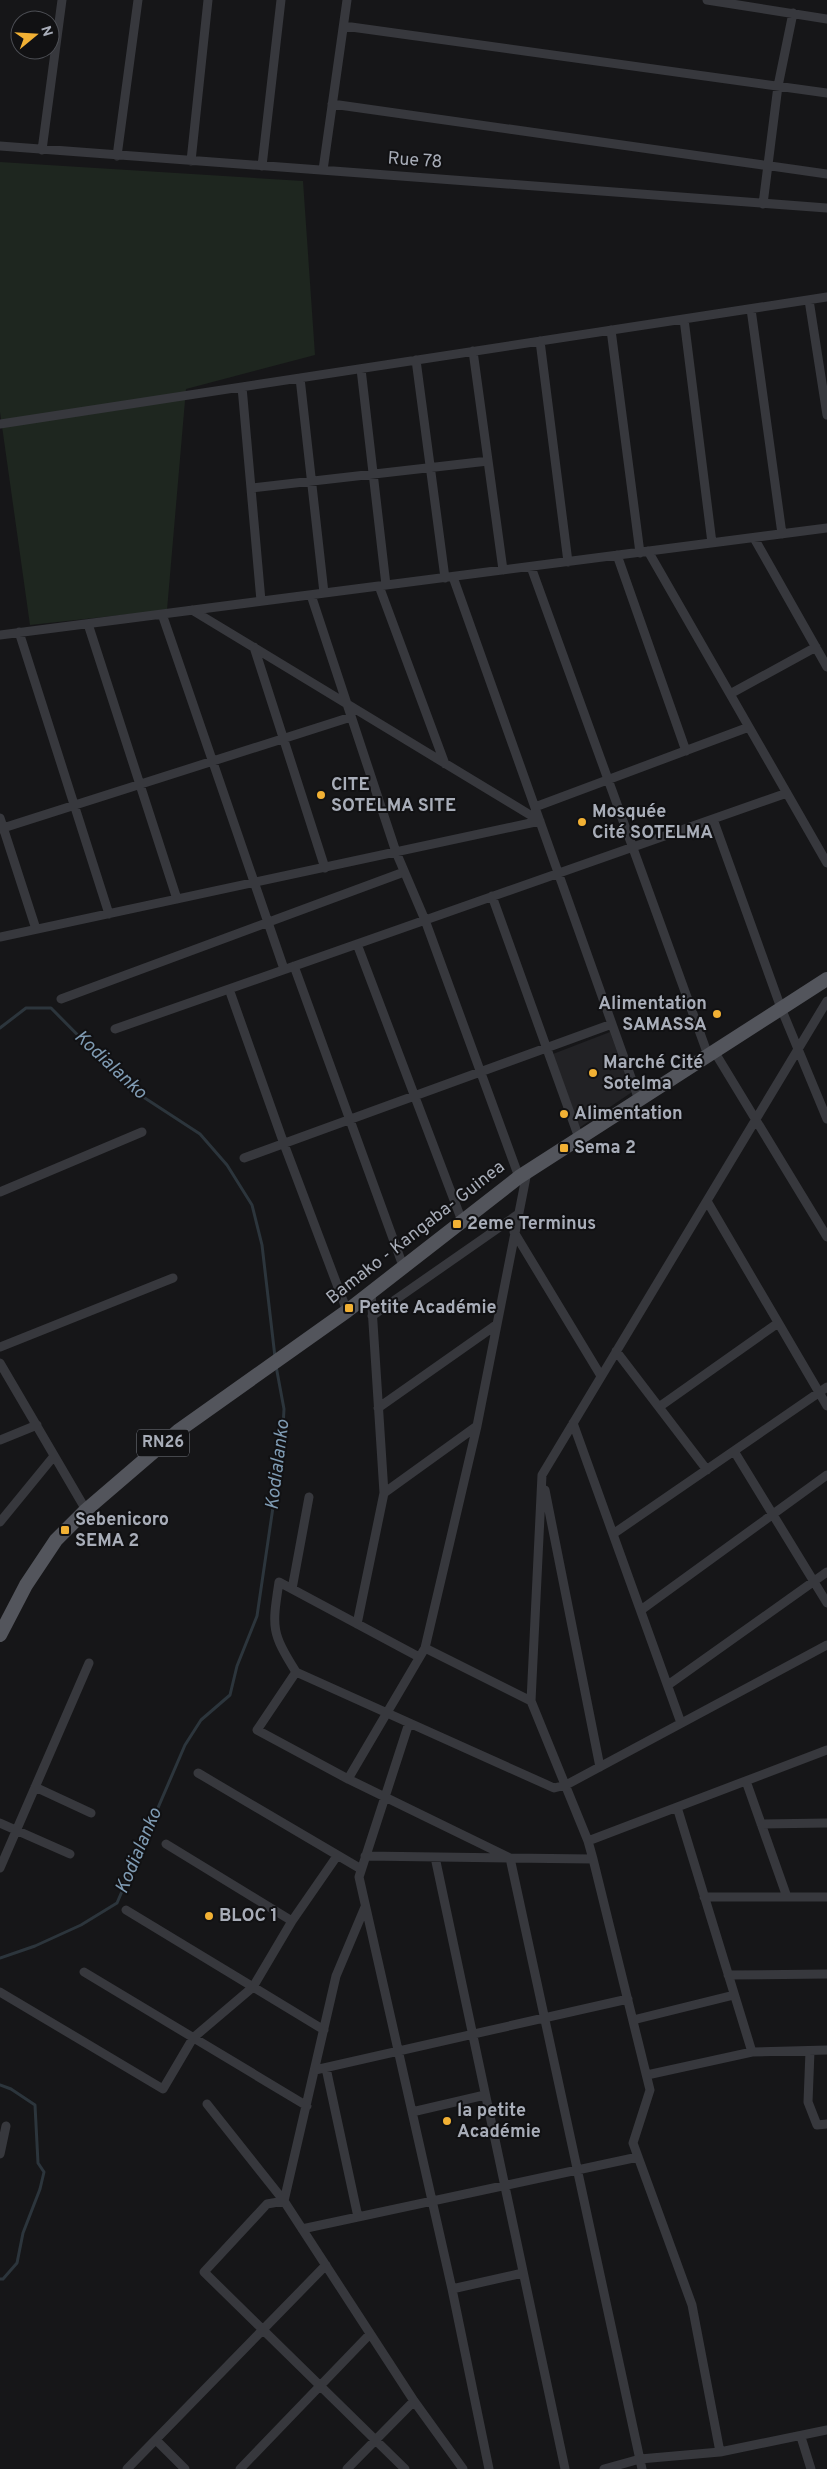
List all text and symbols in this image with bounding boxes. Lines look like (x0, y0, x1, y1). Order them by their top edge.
north arrow (10, 10, 60, 60)
text: N (36, 24, 56, 39)
street label: Rue 78 (387, 148, 443, 174)
place label: CITE SOTELMA SITE (331, 774, 456, 818)
marker: CITE SOTELMA SITE (315, 789, 327, 801)
place label: Mosquée Cité SOTELMA (592, 801, 713, 845)
marker: Mosquée Cité SOTELMA (576, 816, 588, 828)
place label: Alimentation SAMASSA (598, 993, 707, 1037)
marker: Alimentation SAMASSA (711, 1008, 723, 1020)
water label: Kodialanko (69, 1025, 152, 1105)
place label: Marché Cité Sotelma (603, 1052, 703, 1096)
marker: Marché Cité Sotelma (587, 1067, 599, 1079)
place label: Alimentation (574, 1103, 683, 1126)
marker: Alimentation (558, 1108, 570, 1120)
place label: Sema 2 (574, 1137, 636, 1160)
marker: Sema 2 (558, 1142, 570, 1154)
street label: Bamako - Kangaba- Guinea (322, 1156, 510, 1310)
place label: 2eme Terminus (467, 1213, 596, 1236)
marker: 2eme Terminus (451, 1218, 463, 1230)
place label: Petite Académie (359, 1297, 497, 1320)
marker: Petite Académie (343, 1302, 355, 1314)
water label: Kodialanko (261, 1418, 296, 1511)
road number: RN26 (137, 1430, 189, 1456)
place label: Sebenicoro SEMA 2 (75, 1509, 169, 1553)
marker: Sebenicoro SEMA 2 (59, 1524, 71, 1536)
water label: Kodialanko (110, 1804, 168, 1897)
place label: BLOC 1 (219, 1905, 278, 1928)
marker: BLOC 1 (203, 1910, 215, 1922)
place label: la petite Académie (457, 2100, 541, 2144)
marker: la petite Académie (441, 2115, 453, 2127)

